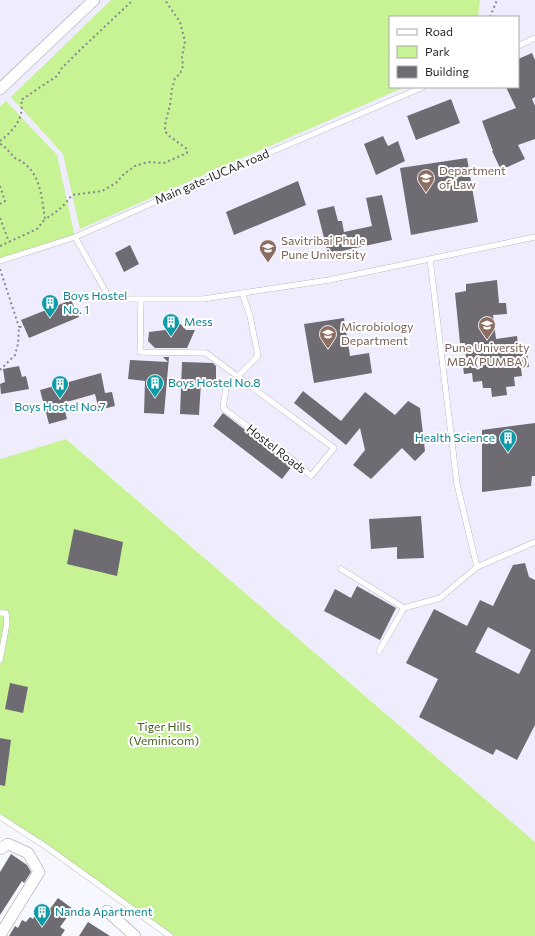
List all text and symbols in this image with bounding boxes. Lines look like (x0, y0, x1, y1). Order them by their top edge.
legend (389, 16, 519, 88)
text: Road (425, 24, 453, 38)
text: Park (425, 44, 451, 58)
text: Building (425, 64, 469, 78)
street label: Main gate-IUCAA road (152, 146, 271, 207)
place label: Department of Law (439, 163, 506, 191)
school or university icon: Department of Law (416, 168, 436, 193)
place label: Savitribai Phule Pune University (281, 233, 366, 261)
school or university icon: Savitribai Phule Pune University (258, 238, 278, 263)
place label: Boys Hostel No. 1 (63, 288, 127, 316)
building icon: Boys Hostel No. 1 (40, 293, 60, 318)
building icon: Mess (161, 312, 181, 337)
place label: Mess (184, 314, 213, 328)
school or university icon: Pune University MBA(PUMBA) (477, 315, 497, 340)
place label: Microbiology Department (341, 319, 414, 347)
school or university icon: Microbiology Department (318, 324, 338, 349)
place label: Pune University MBA(PUMBA) (445, 340, 530, 368)
building icon: Boys Hostel No.8 (145, 373, 165, 398)
building icon: Boys Hostel No.7 (50, 374, 70, 399)
place label: Boys Hostel No.8 (168, 375, 260, 389)
place label: Boys Hostel No.7 (14, 399, 106, 413)
street label: Hostel Roads (244, 421, 309, 476)
building icon: Health Science (498, 428, 518, 453)
place label: Health Science (415, 430, 495, 444)
park label: Tiger Hills (Veminicom) (129, 719, 199, 747)
building icon: Nanda Apartment (32, 902, 52, 927)
place label: Nanda Apartment (55, 904, 153, 918)

